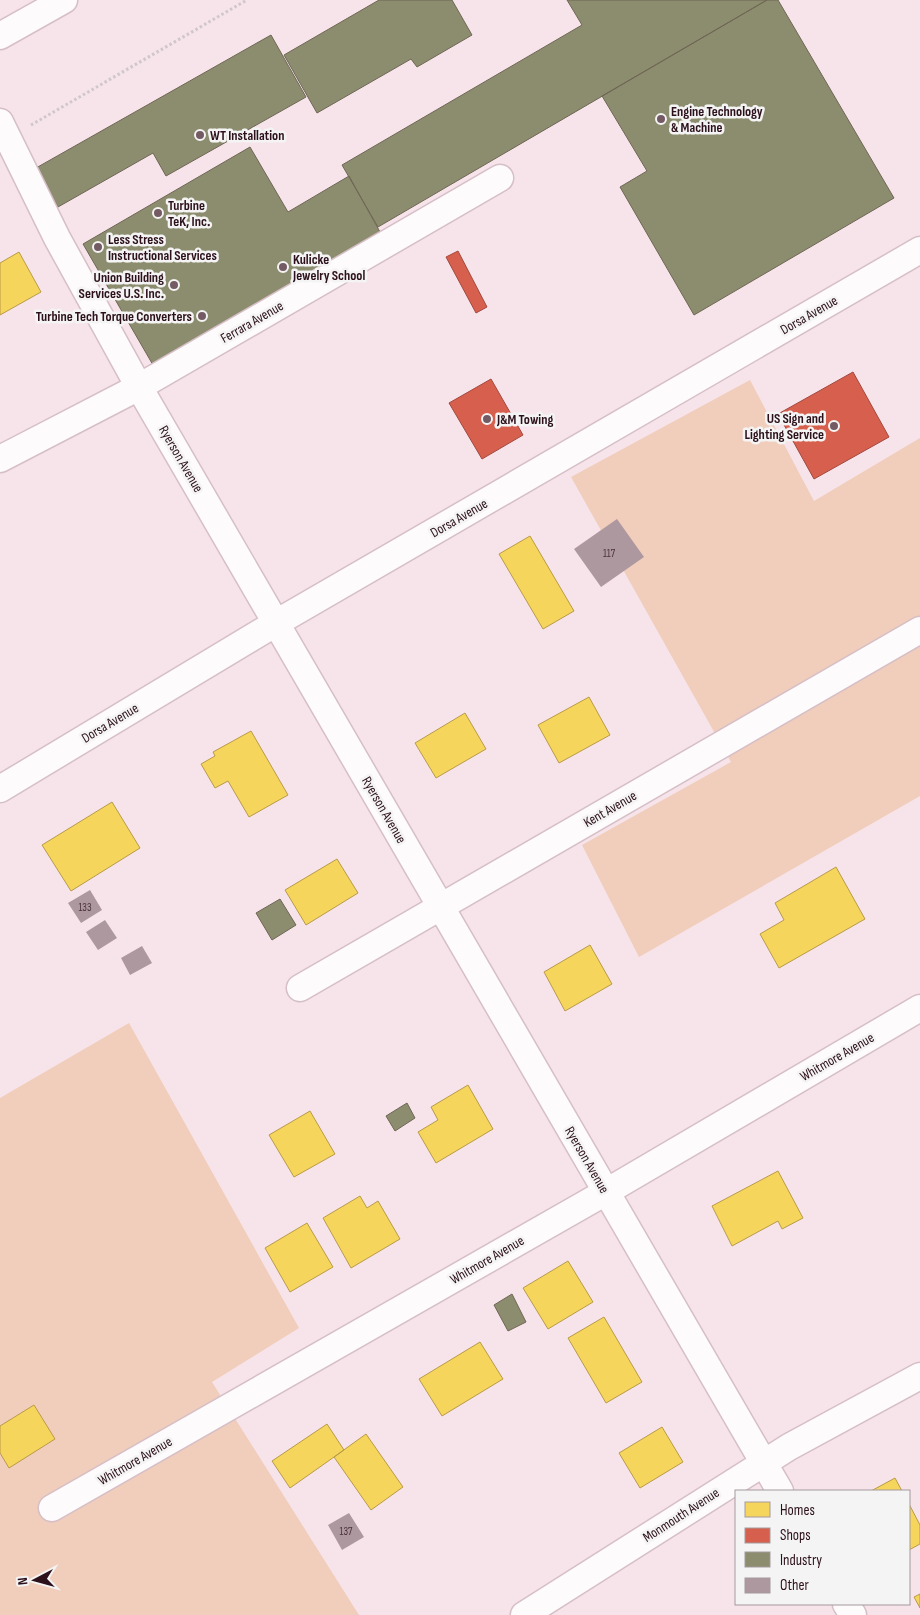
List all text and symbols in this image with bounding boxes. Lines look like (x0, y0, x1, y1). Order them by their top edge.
place label: Engine Technology & Machine (671, 103, 763, 136)
marker: Engine Technology & Machine (655, 113, 667, 125)
place label: WT Installation (210, 127, 284, 144)
marker: WT Installation (194, 129, 206, 141)
place label: Turbine TeK, Inc. (168, 197, 210, 230)
marker: Turbine TeK, Inc. (152, 207, 164, 219)
place label: Less Stress Instructional Services (108, 231, 217, 264)
marker: Less Stress Instructional Services (92, 241, 104, 253)
place label: Kulicke Jewelry School (292, 251, 365, 284)
marker: Kulicke Jewelry School (277, 261, 289, 273)
place label: Union Building Services U.S. Inc. (79, 269, 164, 302)
marker: Union Building Services U.S. Inc. (168, 279, 180, 291)
street label: Dorsa Avenue (777, 292, 841, 338)
street label: Ferrara Avenue (218, 297, 286, 347)
place label: Turbine Tech Torque Converters (36, 308, 192, 325)
marker: Turbine Tech Torque Converters (196, 310, 208, 322)
place label: US Sign and Lighting Service (744, 410, 824, 443)
place label: J&M Towing (496, 411, 553, 428)
marker: J&M Towing (481, 413, 493, 425)
marker: US Sign and Lighting Service (828, 420, 840, 432)
street label: Ryerson Avenue (155, 423, 207, 495)
street label: Dorsa Avenue (427, 495, 491, 541)
house number: 117 (603, 547, 616, 560)
street label: Dorsa Avenue (78, 699, 142, 747)
street label: Ryerson Avenue (358, 774, 410, 846)
street label: Kent Avenue (580, 787, 640, 831)
house number: 133 (78, 901, 92, 914)
street label: Whitmore Avenue (797, 1029, 877, 1085)
street label: Ryerson Avenue (561, 1124, 613, 1196)
street label: Whitmore Avenue (447, 1232, 527, 1288)
street label: Whitmore Avenue (95, 1433, 175, 1489)
street label: Monmouth Avenue (640, 1484, 722, 1546)
legend (735, 1490, 910, 1605)
text: Homes (780, 1501, 815, 1520)
house number: 137 (340, 1525, 353, 1538)
text: Shops (780, 1526, 811, 1545)
text: Industry (780, 1551, 822, 1570)
north arrow (10, 1555, 60, 1605)
text: Other (780, 1576, 809, 1595)
text: N (14, 1577, 31, 1586)

